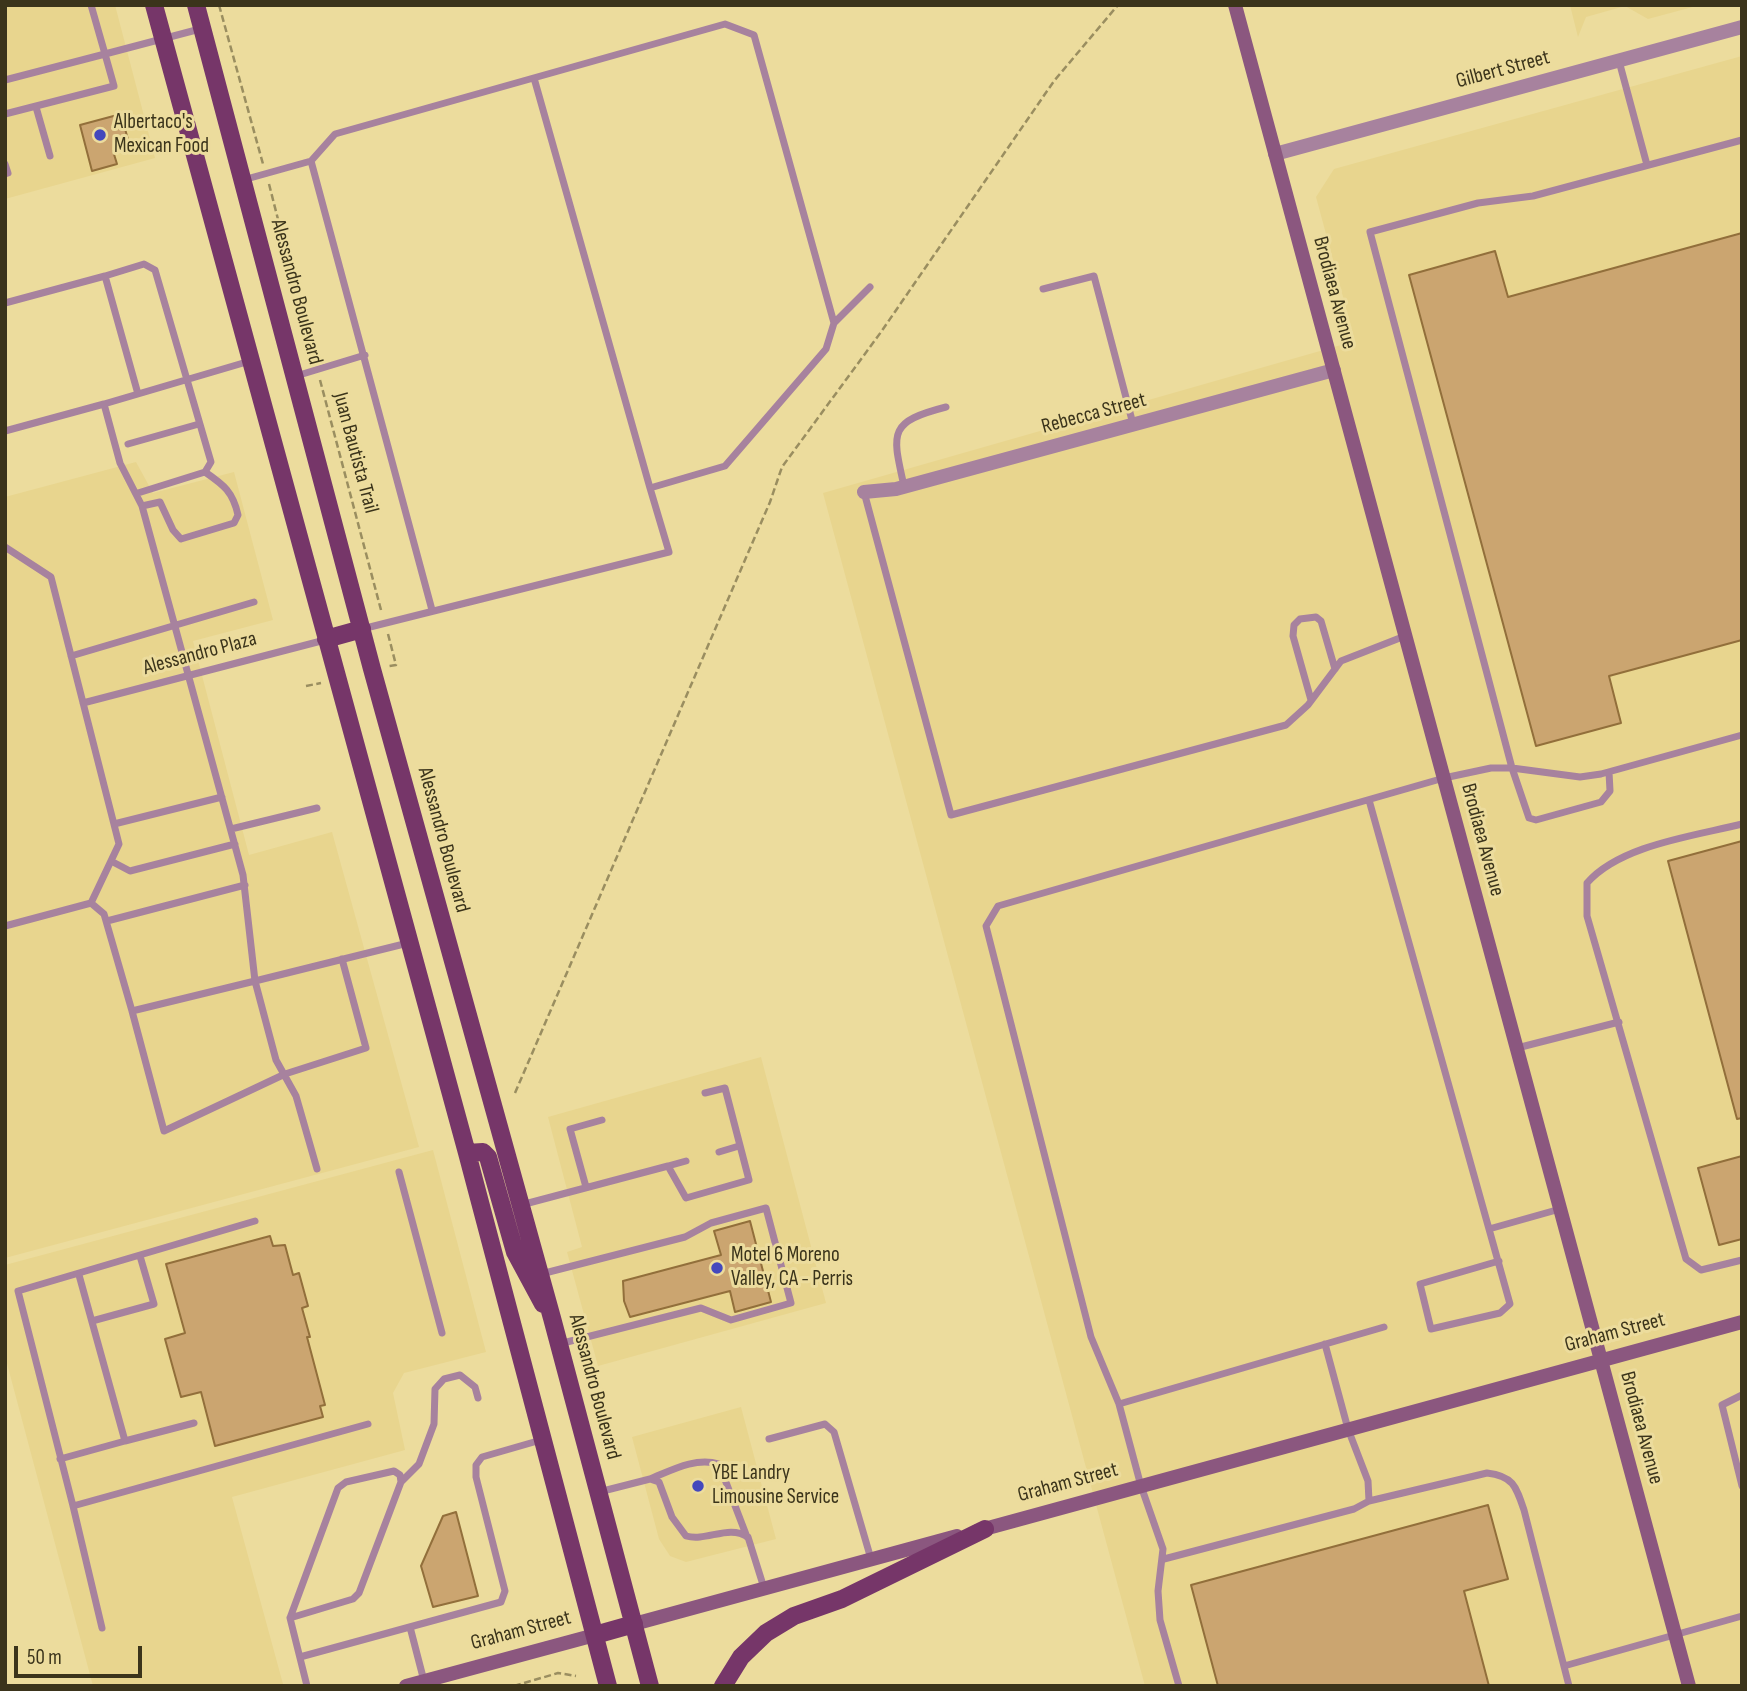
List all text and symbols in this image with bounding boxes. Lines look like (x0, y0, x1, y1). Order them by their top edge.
street label: Gilbert Street (1453, 45, 1553, 95)
place label: Albertaco's Mexican Food (114, 110, 209, 160)
marker: Albertaco's Mexican Food (92, 127, 108, 143)
street label: Alessandro Boulevard (265, 217, 327, 367)
street label: Brodiaea Avenue (1307, 234, 1361, 352)
street label: Rebecca Street (1039, 388, 1149, 440)
street label: Juan Bautista Trail (327, 390, 383, 516)
street label: Alessandro Plaza (141, 627, 259, 681)
street label: Alessandro Boulevard (412, 765, 474, 915)
street label: Brodiaea Avenue (1455, 781, 1509, 899)
place label: Motel 6 Moreno Valley, CA - Perris (731, 1243, 853, 1293)
marker: Motel 6 Moreno Valley, CA - Perris (709, 1260, 725, 1276)
street label: Graham Street (1562, 1308, 1668, 1358)
street label: Alessandro Boulevard (563, 1312, 625, 1462)
street label: Brodiaea Avenue (1614, 1369, 1668, 1487)
street label: Graham Street (1015, 1458, 1121, 1508)
place label: YBE Landry Limousine Service (712, 1461, 839, 1511)
marker: YBE Landry Limousine Service (690, 1478, 706, 1494)
street label: Graham Street (468, 1606, 574, 1656)
scale bar (18, 1632, 145, 1676)
text: 50 m (27, 1645, 62, 1670)

